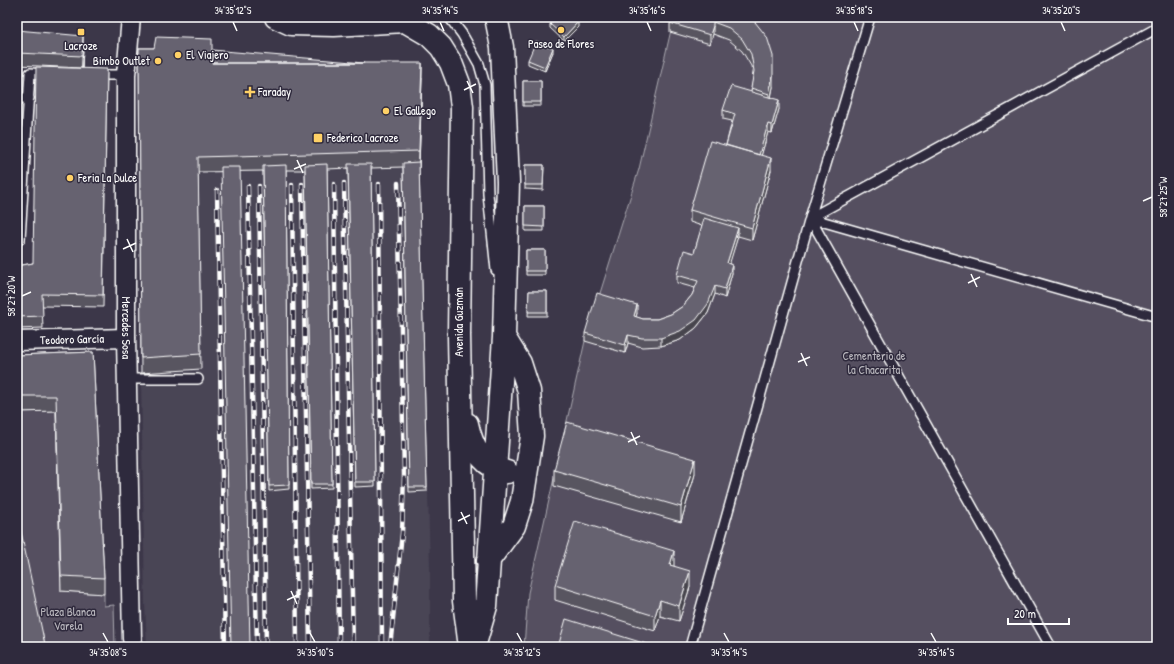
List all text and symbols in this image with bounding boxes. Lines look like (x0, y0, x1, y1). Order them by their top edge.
text: 34°35'12"S (215, 4, 252, 17)
text: 34°35'14"S (422, 4, 458, 17)
text: 34°35'16"S (629, 4, 665, 17)
text: 34°35'18"S (836, 4, 873, 17)
text: 34°35'20"S (1042, 4, 1080, 17)
marker: Paseo de Flores (556, 25, 566, 35)
marker: Lacroze (76, 27, 86, 37)
place label: Paseo de Flores (528, 35, 594, 52)
place label: Lacroze (64, 37, 98, 54)
place label: El Viajero (186, 46, 229, 63)
marker: El Viajero (173, 50, 183, 60)
place label: Bimbo Outlet (93, 52, 151, 69)
marker: Bimbo Outlet (153, 56, 163, 66)
place label: Faraday (257, 83, 291, 100)
marker: Faraday (245, 87, 255, 97)
place label: El Gallego (394, 102, 436, 119)
marker: El Gallego (381, 106, 391, 116)
place label: Federico Lacroze (326, 129, 399, 146)
marker: Federico Lacroze (312, 132, 324, 144)
place label: Feria La Dulce (77, 169, 137, 186)
marker: Feria La Dulce (65, 173, 75, 183)
text: 58°27'25"W (1157, 176, 1170, 217)
text: 58°27'20"W (5, 275, 18, 316)
street label: Avenida Guzmán (450, 287, 467, 357)
street label: Mercedes Sosa (118, 297, 135, 359)
street label: Teodoro García (40, 330, 105, 348)
park label: Cementerio de la Chacarita (843, 347, 906, 378)
scale bar (1008, 600, 1069, 626)
park label: Plaza Blanca Varela (40, 603, 96, 634)
text: 20 m (1014, 605, 1036, 622)
text: 34°35'08"S (89, 646, 127, 659)
text: 34°35'10"S (297, 646, 334, 659)
text: 34°35'12"S (504, 646, 541, 659)
text: 34°35'14"S (711, 646, 747, 659)
text: 34°35'16"S (918, 646, 954, 659)

